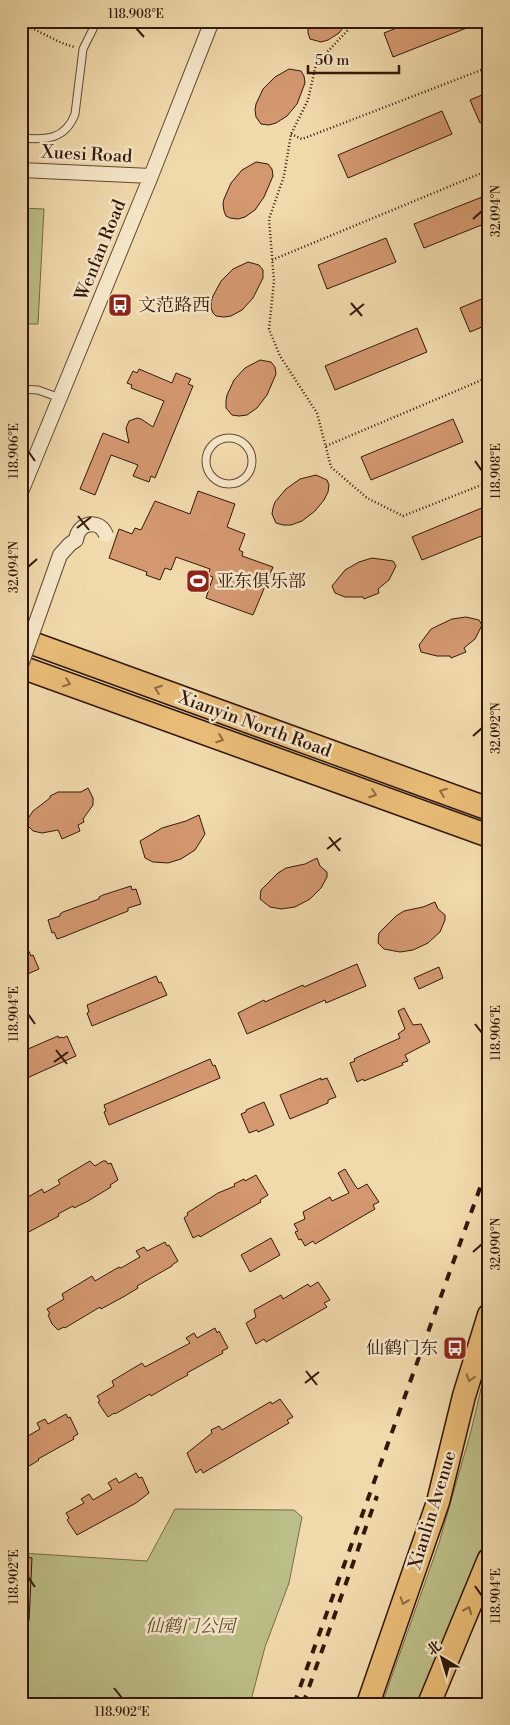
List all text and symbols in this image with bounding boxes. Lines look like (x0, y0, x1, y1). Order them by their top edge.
text: 118.908°E (108, 7, 164, 22)
scale bar (308, 42, 399, 74)
text: 50 m (315, 51, 349, 70)
street label: Xuesi Road (40, 141, 134, 168)
text: 32.094°N (489, 185, 504, 237)
street label: Wenfan Road (69, 196, 131, 305)
bus stop icon: 文范路西 (107, 292, 133, 318)
place label: 文范路西 (138, 294, 210, 317)
text: 118.906°E (7, 423, 22, 479)
text: 118.908°E (489, 443, 504, 499)
text: 32.094°N (7, 541, 22, 593)
sports icon: 亚东俱乐部 (185, 568, 211, 594)
place label: 亚东俱乐部 (216, 570, 306, 593)
one-way arrow (62, 677, 71, 687)
one-way arrow (155, 685, 163, 695)
street label: Xianyin North Road (174, 686, 335, 763)
text: 32.092°N (489, 702, 504, 754)
one-way arrow (215, 733, 224, 743)
one-way arrow (368, 788, 376, 798)
one-way arrow (439, 788, 448, 798)
text: 118.904°E (7, 986, 22, 1042)
text: 118.906°E (489, 1005, 504, 1061)
text: 32.090°N (489, 1218, 504, 1270)
bus stop icon: 仙鹤门东 (442, 1335, 468, 1361)
place label: 仙鹤门东 (366, 1337, 438, 1360)
one-way arrow (465, 1374, 475, 1382)
street label: Xianlin Avenue (403, 1448, 461, 1573)
text: 118.902°E (7, 1549, 22, 1605)
text: 118.904°E (489, 1568, 504, 1624)
one-way arrow (400, 1596, 410, 1605)
one-way arrow (462, 1607, 472, 1615)
park label: 仙鹤门公园 (145, 1615, 238, 1638)
north arrow (418, 1632, 468, 1682)
text: 北 (424, 1637, 446, 1660)
text: 118.902°E (94, 1705, 150, 1720)

